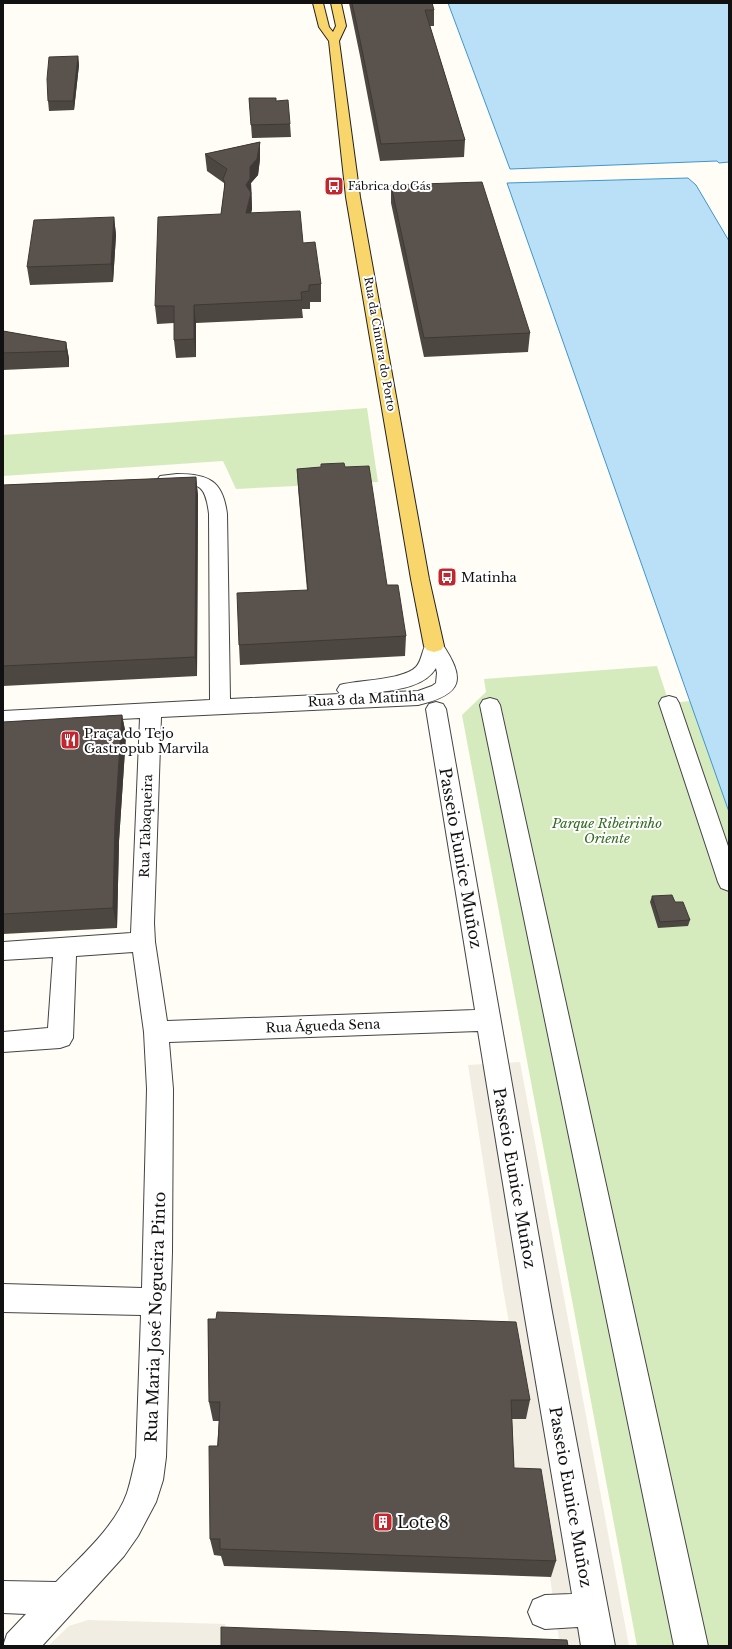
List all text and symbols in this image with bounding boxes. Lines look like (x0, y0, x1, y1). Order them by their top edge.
bus stop icon: Fábrica do Gás (323, 175, 345, 197)
place label: Fábrica do Gás (348, 179, 431, 193)
street label: Rua da Cintura do Porto (361, 276, 399, 412)
bus stop icon: Matinha (436, 566, 458, 588)
place label: Matinha (461, 569, 518, 586)
street label: Rua 3 da Matinha (307, 687, 426, 711)
place label: Praça do Tejo Gastropub Marvila (84, 725, 210, 757)
restaurant icon: Praça do Tejo Gastropub Marvila (59, 729, 81, 751)
street label: Passeio Eunice Muñoz (435, 766, 487, 950)
street label: Rua Tabaqueira (136, 773, 156, 878)
park label: Parque Ribeirinho Oriente (551, 815, 662, 847)
street label: Rua Águeda Sena (265, 1015, 381, 1036)
street label: Passeio Eunice Muñoz (489, 1086, 541, 1270)
street label: Rua Maria José Nogueira Pinto (141, 1191, 169, 1443)
street label: Passeio Eunice Muñoz (545, 1405, 597, 1589)
building icon: Lote 8 (372, 1511, 394, 1533)
place label: Lote 8 (397, 1512, 449, 1532)

